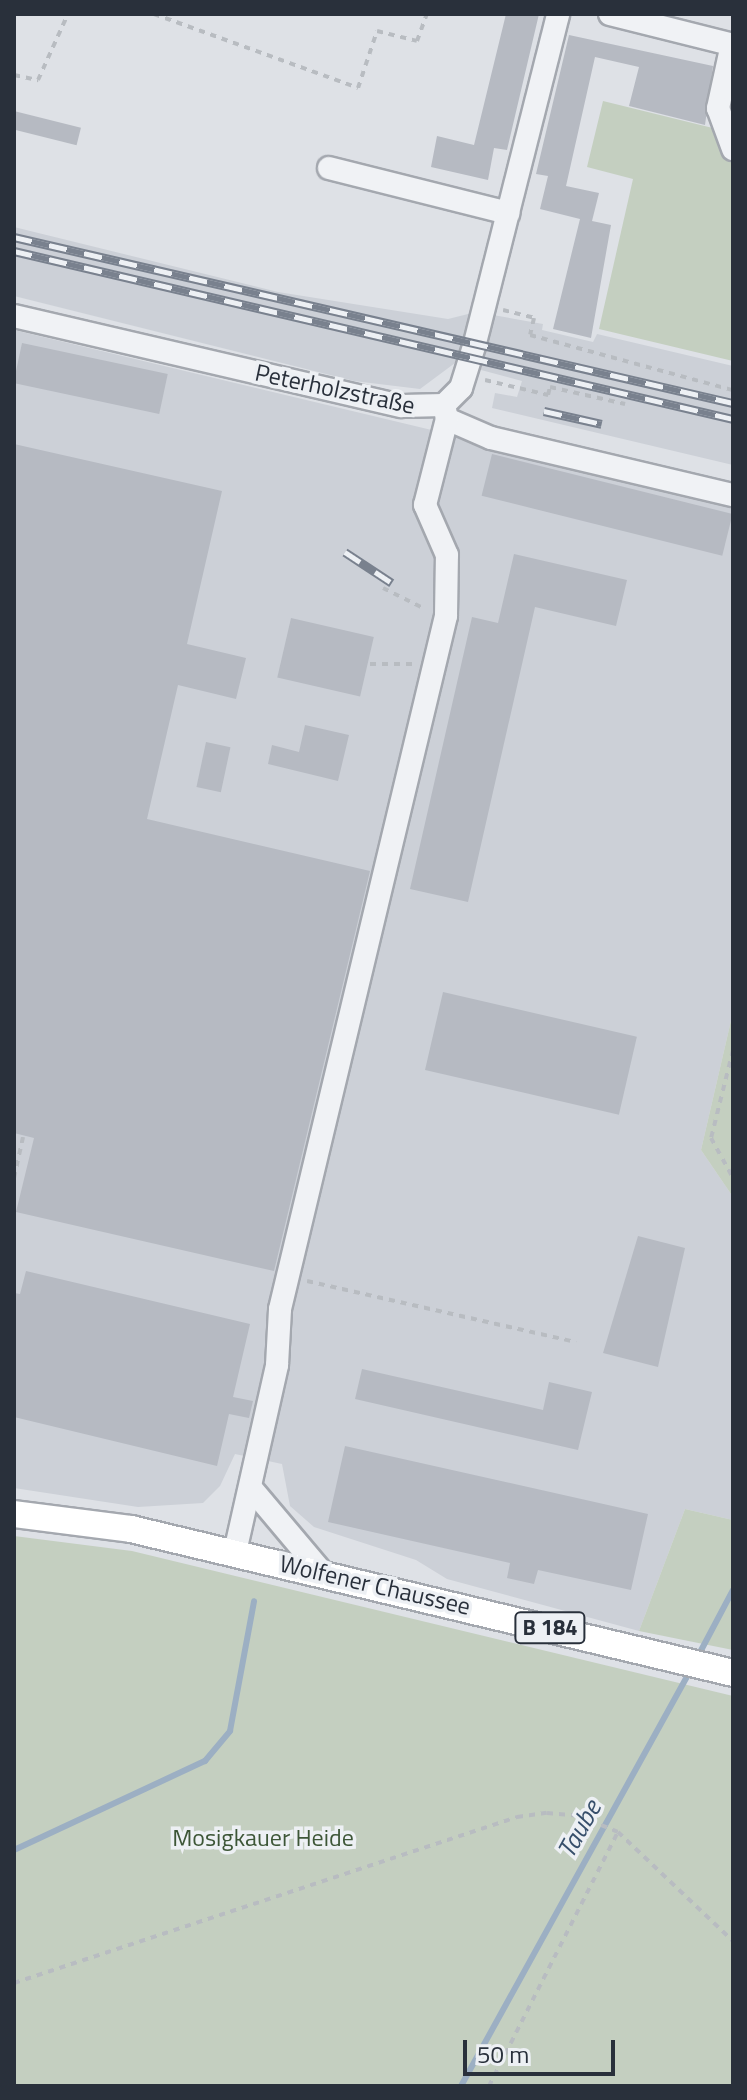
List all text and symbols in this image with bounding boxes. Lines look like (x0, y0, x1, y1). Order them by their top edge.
street label: Peterholzstraße (252, 358, 418, 420)
street label: Wolfener Chaussee (277, 1549, 473, 1621)
road number: B 184 (514, 1610, 586, 1646)
water label: Taube (551, 1795, 607, 1863)
park label: Mosigkauer Heide (172, 1824, 354, 1852)
scale bar (467, 2024, 619, 2074)
text: 50 m (477, 2036, 529, 2072)

